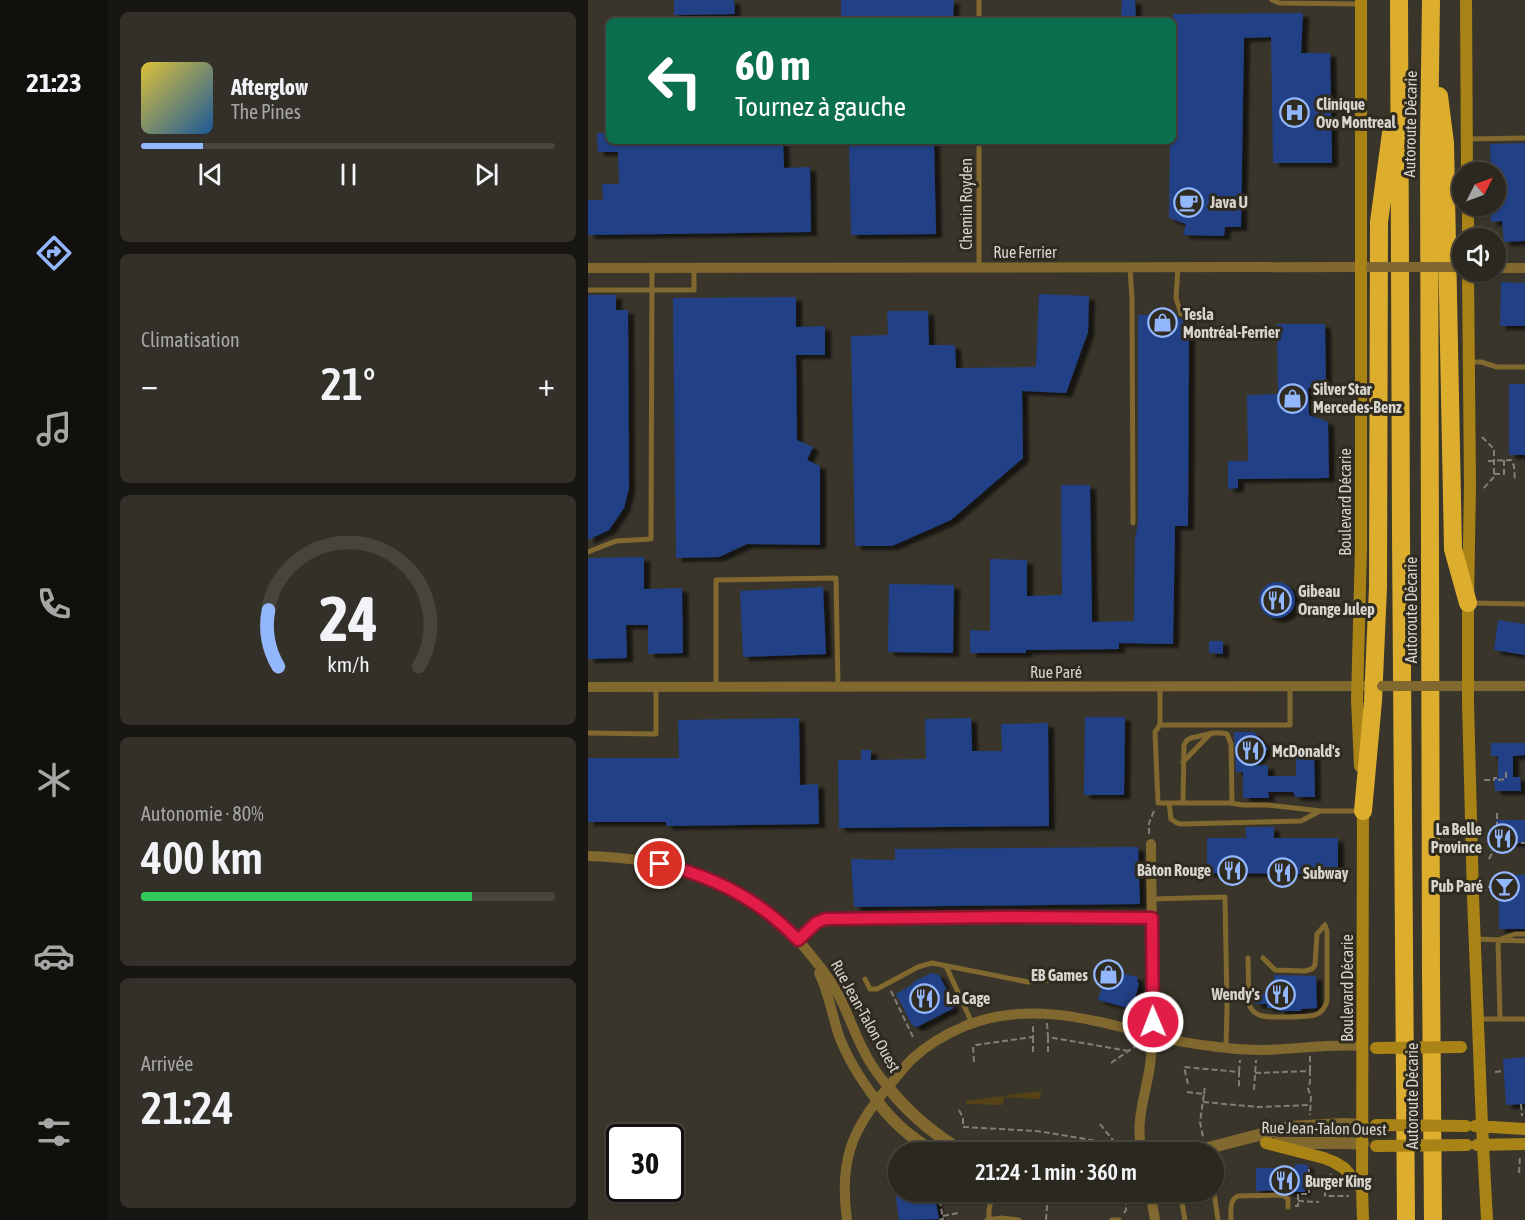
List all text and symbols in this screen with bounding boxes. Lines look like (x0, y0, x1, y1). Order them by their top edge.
text: 60 m (735, 41, 810, 89)
icon: left (636, 42, 714, 120)
text: 21:23 (26, 67, 82, 98)
street label: Autoroute Décarie (1400, 71, 1420, 177)
text: Afterglow (231, 74, 308, 100)
text: Tournez à gauche (735, 91, 906, 122)
place label: Clinique Ovo Montreal (1316, 95, 1397, 131)
hospital icon: Clinique Ovo Montreal (1279, 97, 1311, 129)
text: The Pines (231, 100, 301, 123)
icon: previous (194, 158, 227, 191)
icon: pause (332, 158, 365, 191)
icon: next (470, 158, 503, 191)
street label: Chemin Royden (957, 158, 976, 250)
north arrow (1452, 162, 1506, 216)
map controls (1452, 162, 1506, 282)
cafe icon: Java U (1173, 186, 1205, 218)
place label: Java U (1209, 193, 1248, 211)
button: sound (1452, 228, 1506, 282)
icon: directions (33, 232, 75, 274)
street label: Rue Ferrier (993, 243, 1057, 261)
place label: Tesla Montréal-Ferrier (1183, 305, 1280, 341)
shop icon: Tesla Montréal-Ferrier (1146, 307, 1178, 339)
text: Climatisation (141, 328, 240, 351)
text: 21° (321, 358, 375, 410)
text: − (141, 365, 158, 403)
text: + (538, 365, 555, 403)
place label: Silver Star Mercedes-Benz (1313, 380, 1402, 416)
shop icon: Silver Star Mercedes-Benz (1276, 382, 1308, 414)
icon: music (33, 408, 75, 450)
street label: Boulevard Décarie (1336, 448, 1354, 556)
street label: Autoroute Décarie (1402, 557, 1420, 663)
place label: Gibeau Orange Julep (1298, 582, 1375, 618)
icon: phone (33, 583, 75, 625)
text: 24 (319, 583, 377, 654)
restaurant icon: Gibeau Orange Julep (1261, 584, 1293, 616)
text: km/h (327, 652, 369, 677)
street label: Rue Paré (1030, 663, 1082, 681)
restaurant icon: McDonald's (1235, 735, 1267, 767)
place label: McDonald's (1272, 742, 1341, 760)
icon: climate (33, 759, 75, 801)
text: Autonomie · 80% (141, 802, 264, 825)
place label: La Belle Province (1431, 820, 1482, 856)
restaurant icon: La Belle Province (1487, 822, 1519, 854)
text: 400 km (141, 832, 263, 884)
pin (634, 838, 685, 889)
icon: arrive (643, 847, 676, 880)
restaurant icon: Bâton Rouge (1216, 854, 1248, 886)
restaurant icon: Subway (1266, 857, 1298, 889)
place label: Bâton Rouge (1137, 861, 1211, 879)
place label: Subway (1303, 864, 1349, 882)
bar icon: Pub Paré (1488, 870, 1520, 902)
place label: Pub Paré (1431, 877, 1483, 895)
street label: Boulevard Décarie (1338, 934, 1356, 1042)
icon: car (33, 935, 75, 977)
street label: Rue Jean-Talon Ouest (828, 957, 904, 1076)
shop icon: EB Games (1093, 959, 1125, 991)
place label: EB Games (1031, 966, 1088, 984)
restaurant icon: Wendy's (1265, 978, 1297, 1010)
restaurant icon: La Cage (909, 982, 941, 1014)
place label: Wendy's (1210, 985, 1260, 1003)
place label: La Cage (946, 989, 990, 1007)
position arrow (1121, 990, 1185, 1054)
street label: Autoroute Décarie (1403, 1043, 1421, 1149)
text: Arrivée (141, 1052, 193, 1075)
text: 21:24 (141, 1082, 234, 1134)
icon: filters (33, 1111, 75, 1153)
street label: Rue Jean-Talon Ouest (1261, 1118, 1387, 1138)
speed limit sign: 30 (606, 1124, 684, 1202)
text: 21:24 · 1 min · 360 m (975, 1159, 1137, 1185)
restaurant icon: Burger King (1268, 1165, 1300, 1197)
place label: Burger King (1305, 1172, 1372, 1190)

